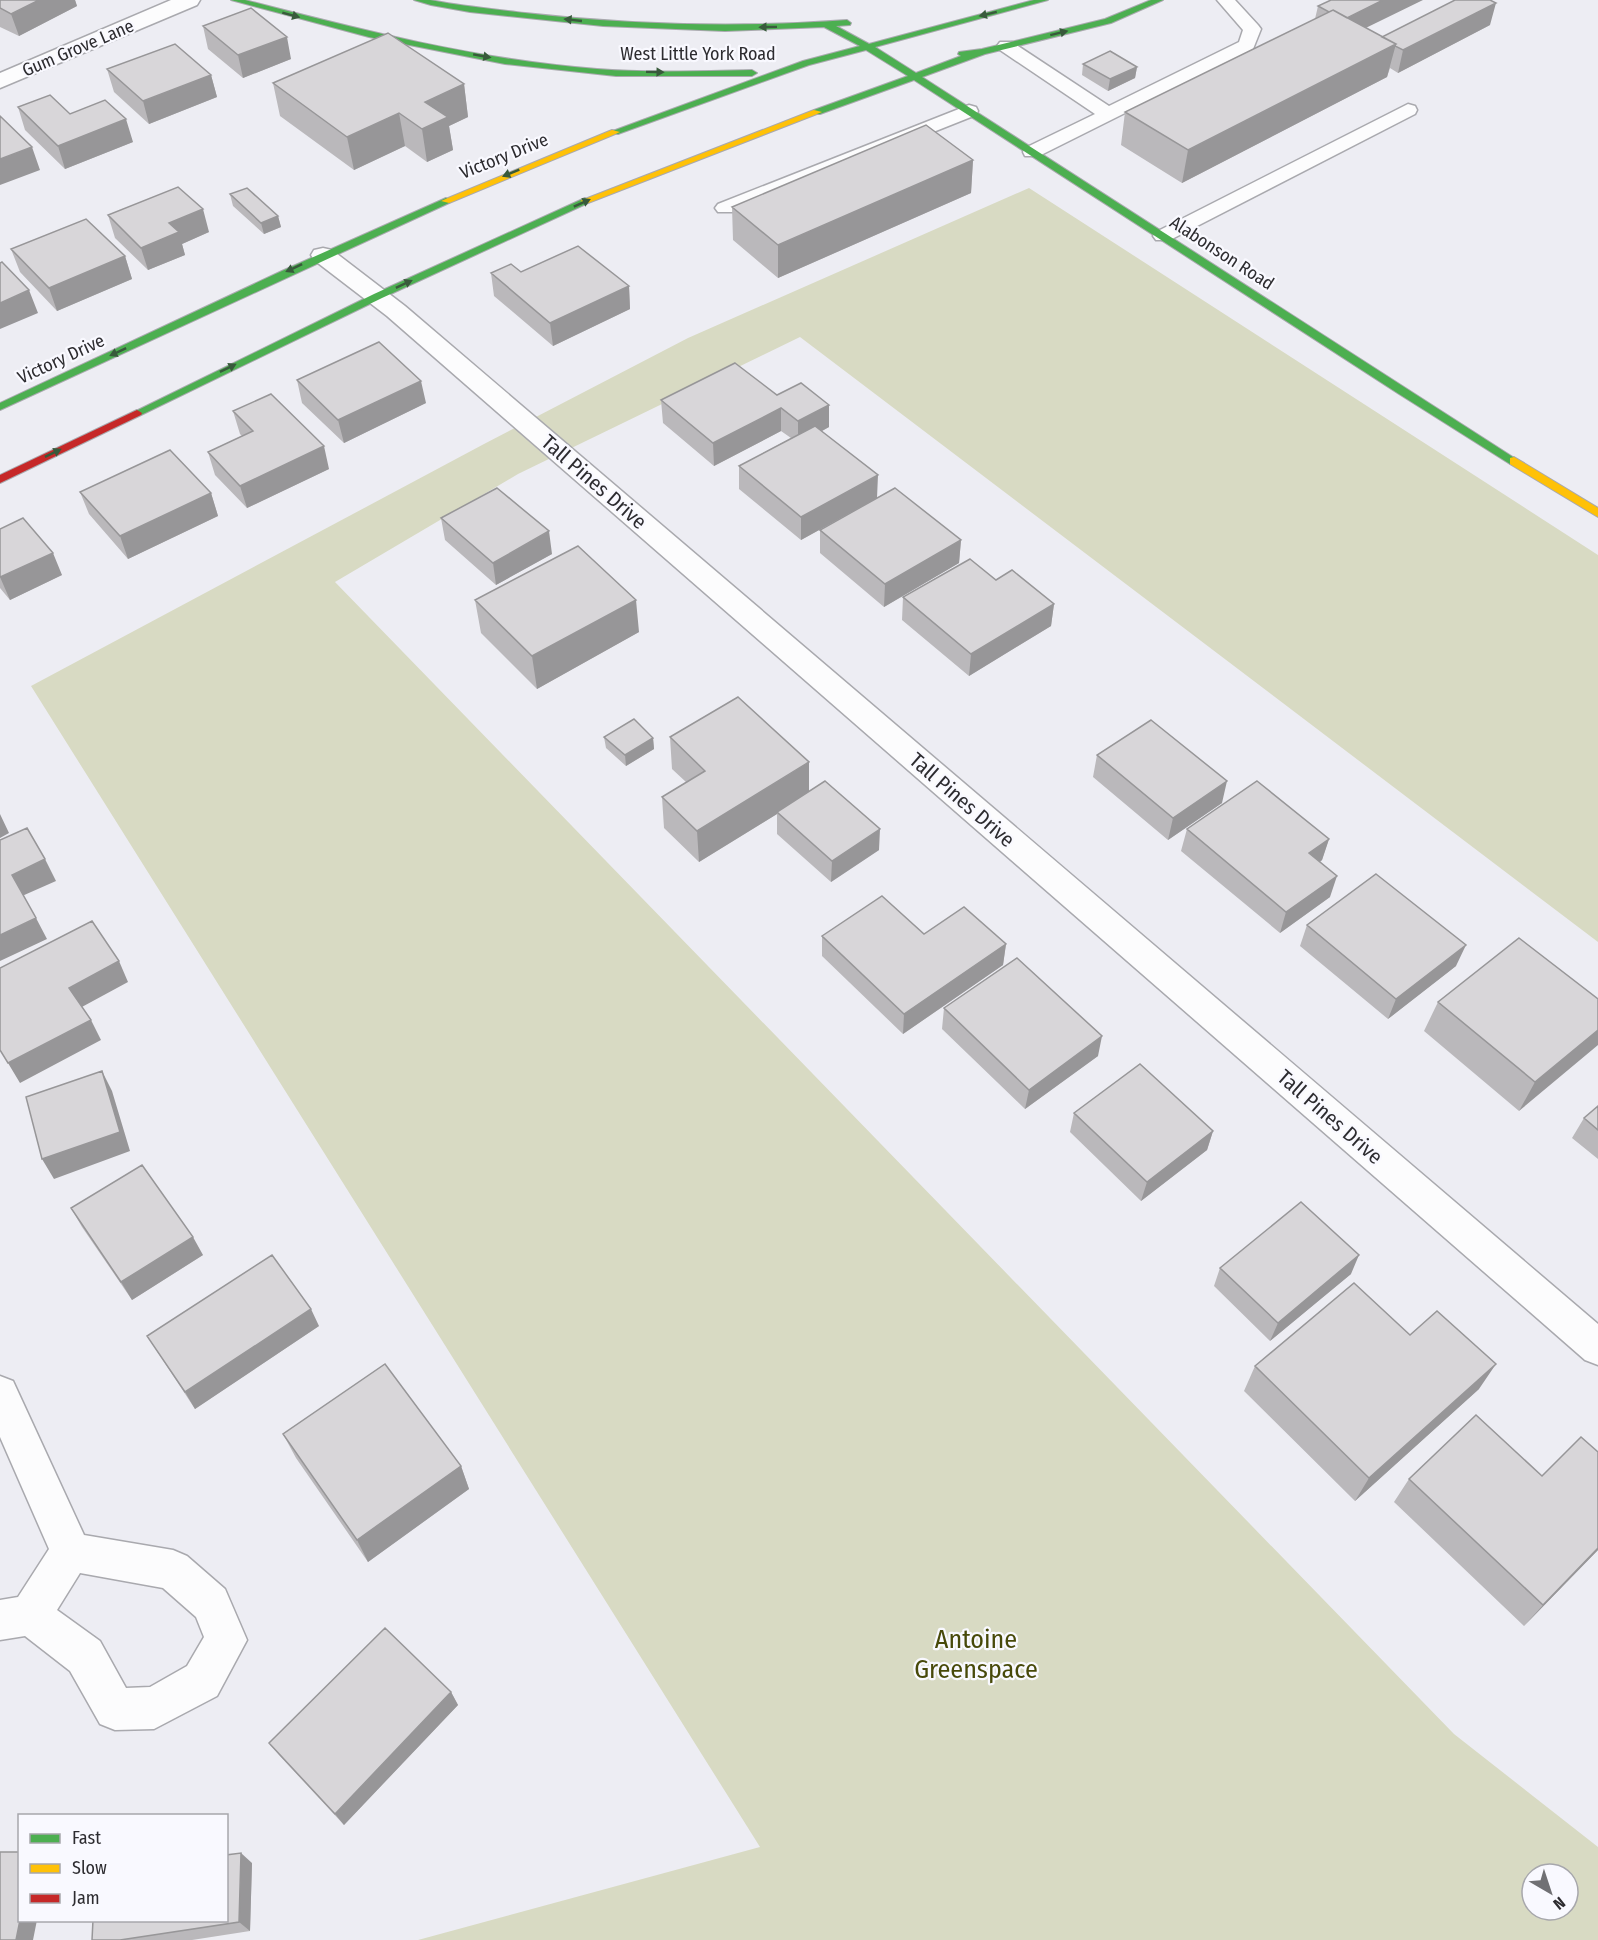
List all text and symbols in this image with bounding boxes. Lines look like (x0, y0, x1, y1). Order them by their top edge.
one-way arrow (979, 10, 997, 20)
one-way arrow (282, 11, 300, 20)
street label: Gum Grove Lane (19, 15, 137, 81)
one-way arrow (564, 15, 583, 25)
one-way arrow (758, 23, 777, 32)
one-way arrow (1050, 27, 1068, 37)
street label: West Little York Road (620, 43, 776, 65)
one-way arrow (472, 52, 491, 61)
one-way arrow (646, 67, 665, 77)
street label: Victory Drive (457, 128, 551, 184)
one-way arrow (502, 169, 520, 178)
one-way arrow (573, 199, 590, 208)
street label: Alabonson Road (1166, 211, 1278, 295)
one-way arrow (285, 264, 302, 273)
one-way arrow (396, 280, 413, 289)
street label: Victory Drive (14, 329, 108, 389)
one-way arrow (109, 347, 126, 356)
one-way arrow (220, 364, 237, 373)
street label: Tall Pines Drive (536, 429, 652, 535)
one-way arrow (44, 449, 61, 458)
street label: Tall Pines Drive (904, 747, 1020, 853)
street label: Tall Pines Drive (1272, 1064, 1388, 1170)
park label: Antoine Greenspace (914, 1624, 1038, 1685)
legend (18, 1814, 228, 1922)
text: Fast (72, 1827, 101, 1849)
text: Slow (72, 1857, 107, 1879)
north arrow (1520, 1862, 1580, 1922)
text: Jam (72, 1887, 100, 1909)
text: N (1549, 1893, 1569, 1914)

